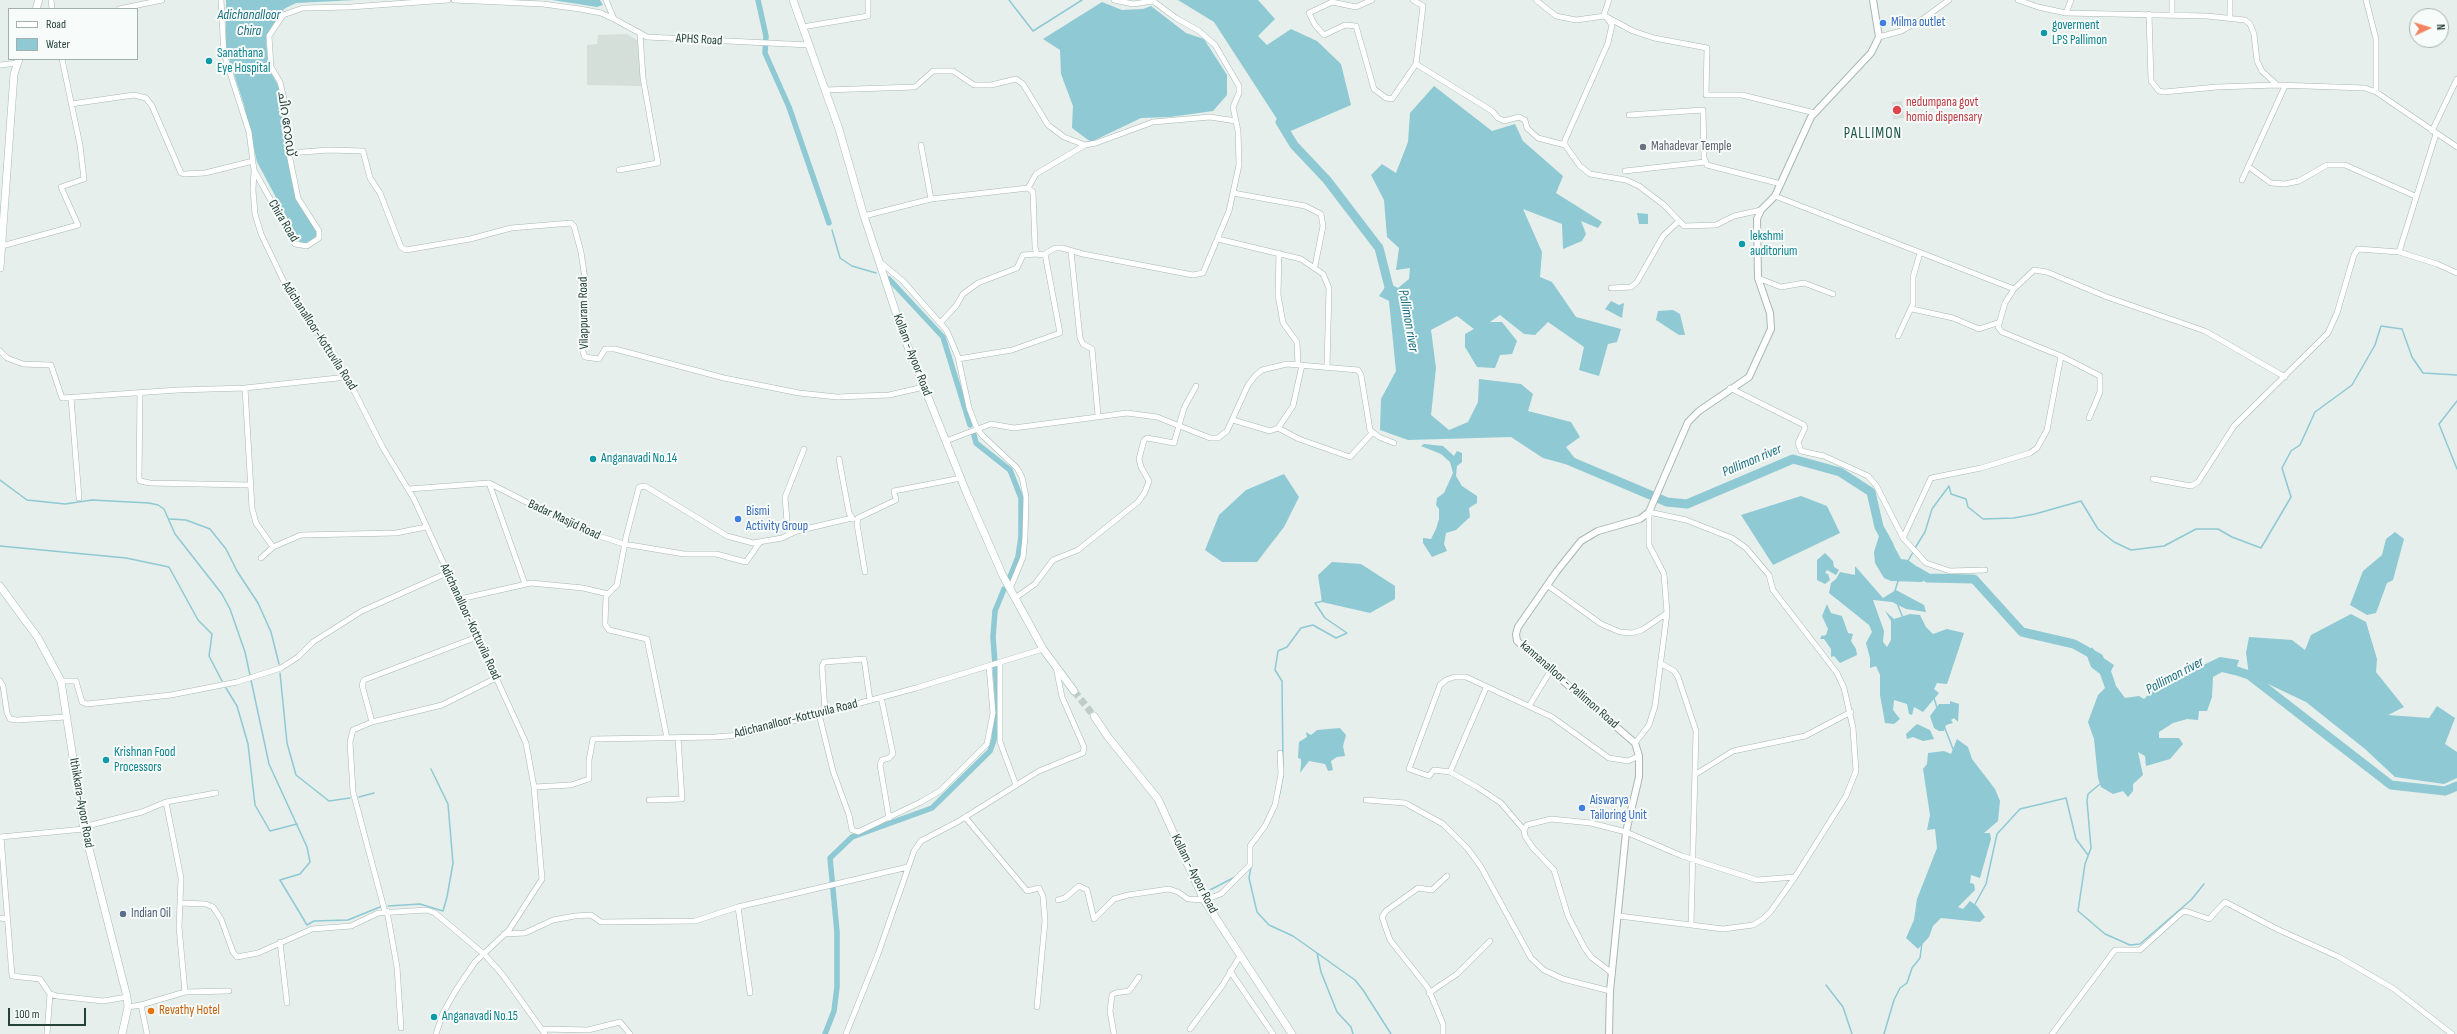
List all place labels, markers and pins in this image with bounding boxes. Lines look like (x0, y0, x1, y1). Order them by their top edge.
place label: Milma outlet (1891, 15, 1945, 31)
marker: Milma outlet (1878, 18, 1888, 28)
place label: goverment LPS Pallimon (2052, 18, 2107, 49)
marker: goverment LPS Pallimon (2039, 28, 2049, 38)
place label: Sanathana Eye Hospital (217, 46, 270, 77)
marker: Sanathana Eye Hospital (204, 56, 214, 66)
place label: nedumpana govt homio dispensary (1906, 95, 1982, 126)
marker: nedumpana govt homio dispensary (1891, 104, 1903, 116)
place label: Mahadevar Temple (1651, 139, 1732, 155)
marker: Mahadevar Temple (1638, 142, 1648, 152)
place label: lekshmi auditorium (1750, 229, 1797, 260)
marker: lekshmi auditorium (1737, 239, 1747, 249)
place label: Anganavadi No.14 (601, 451, 677, 467)
marker: Anganavadi No.14 (588, 454, 598, 464)
place label: Bismi Activity Group (746, 504, 808, 535)
marker: Bismi Activity Group (733, 514, 743, 524)
place label: Krishnan Food Processors (114, 745, 175, 776)
marker: Krishnan Food Processors (101, 755, 111, 765)
place label: Aiswarya Tailoring Unit (1590, 793, 1647, 824)
marker: Aiswarya Tailoring Unit (1577, 803, 1587, 813)
place label: Indian Oil (131, 906, 171, 922)
marker: Indian Oil (118, 909, 128, 919)
place label: Revathy Hotel (159, 1003, 220, 1019)
marker: Revathy Hotel (146, 1006, 156, 1016)
place label: Anganavadi No.15 (442, 1009, 518, 1025)
marker: Anganavadi No.15 (429, 1012, 439, 1022)

